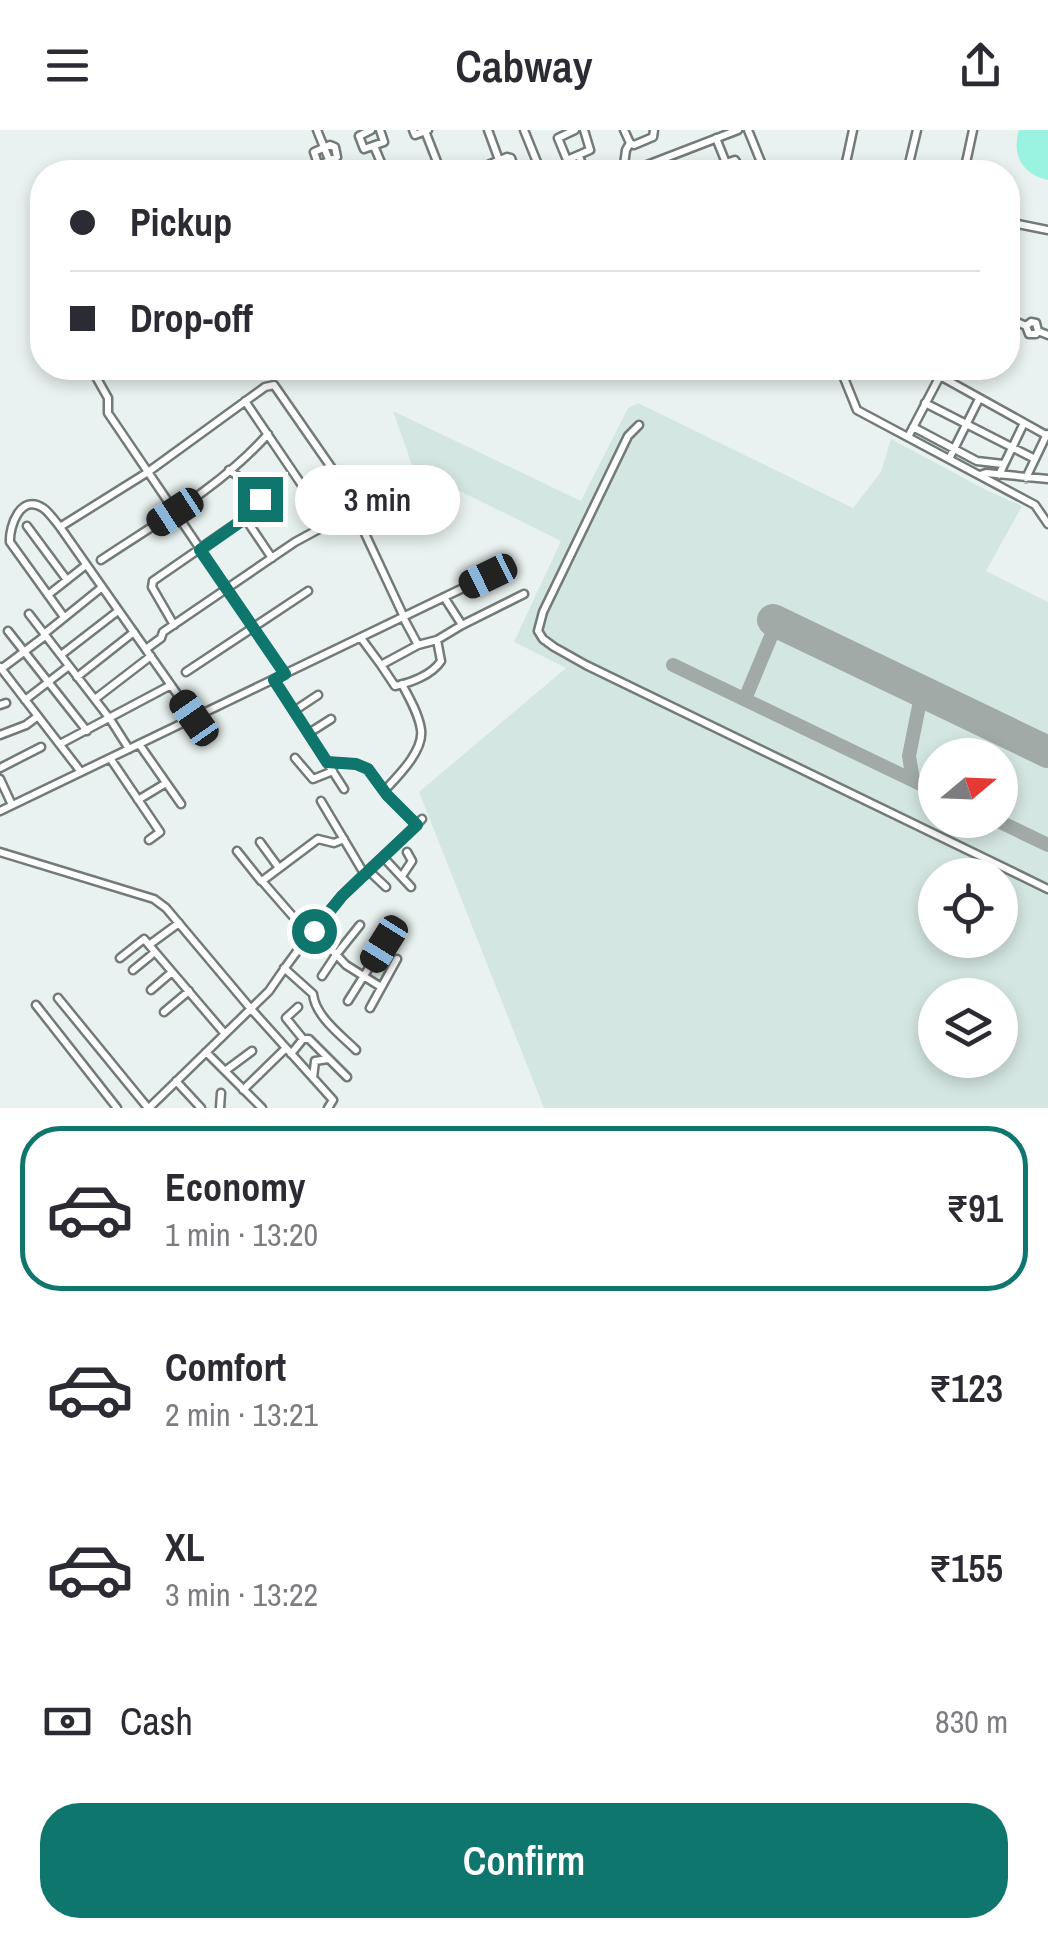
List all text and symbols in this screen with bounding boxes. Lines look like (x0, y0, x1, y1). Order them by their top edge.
text: Cabway (455, 35, 593, 96)
icon: menu (40, 38, 95, 93)
icon: share (953, 38, 1008, 93)
text: Pickup (130, 197, 232, 248)
text: Drop-off (130, 293, 253, 344)
callout: 3 min (295, 464, 460, 534)
route end (238, 477, 283, 522)
text: 3 min (344, 478, 411, 521)
car (142, 483, 208, 541)
car (454, 549, 522, 603)
car (165, 685, 223, 751)
north arrow (918, 738, 1018, 838)
map controls (918, 738, 1018, 1078)
button: locate (918, 858, 1018, 958)
route start (292, 909, 337, 954)
car (355, 911, 413, 977)
button: layers (918, 978, 1018, 1078)
text: Economy (165, 1162, 305, 1213)
icon: car (45, 1164, 135, 1254)
text: ₹91 (947, 1183, 1003, 1234)
text: 1 min · 13:20 (165, 1213, 318, 1256)
text: Comfort (165, 1342, 286, 1393)
icon: car (45, 1344, 135, 1434)
text: ₹123 (929, 1363, 1003, 1414)
text: 2 min · 13:21 (165, 1393, 318, 1436)
text: XL (165, 1522, 205, 1573)
icon: car (45, 1524, 135, 1614)
text: ₹155 (929, 1543, 1003, 1594)
text: 3 min · 13:22 (165, 1573, 318, 1616)
icon: cash (40, 1694, 95, 1749)
text: Cash (120, 1696, 193, 1747)
text: 830 m (935, 1700, 1008, 1743)
button: Confirm (40, 1803, 1008, 1918)

